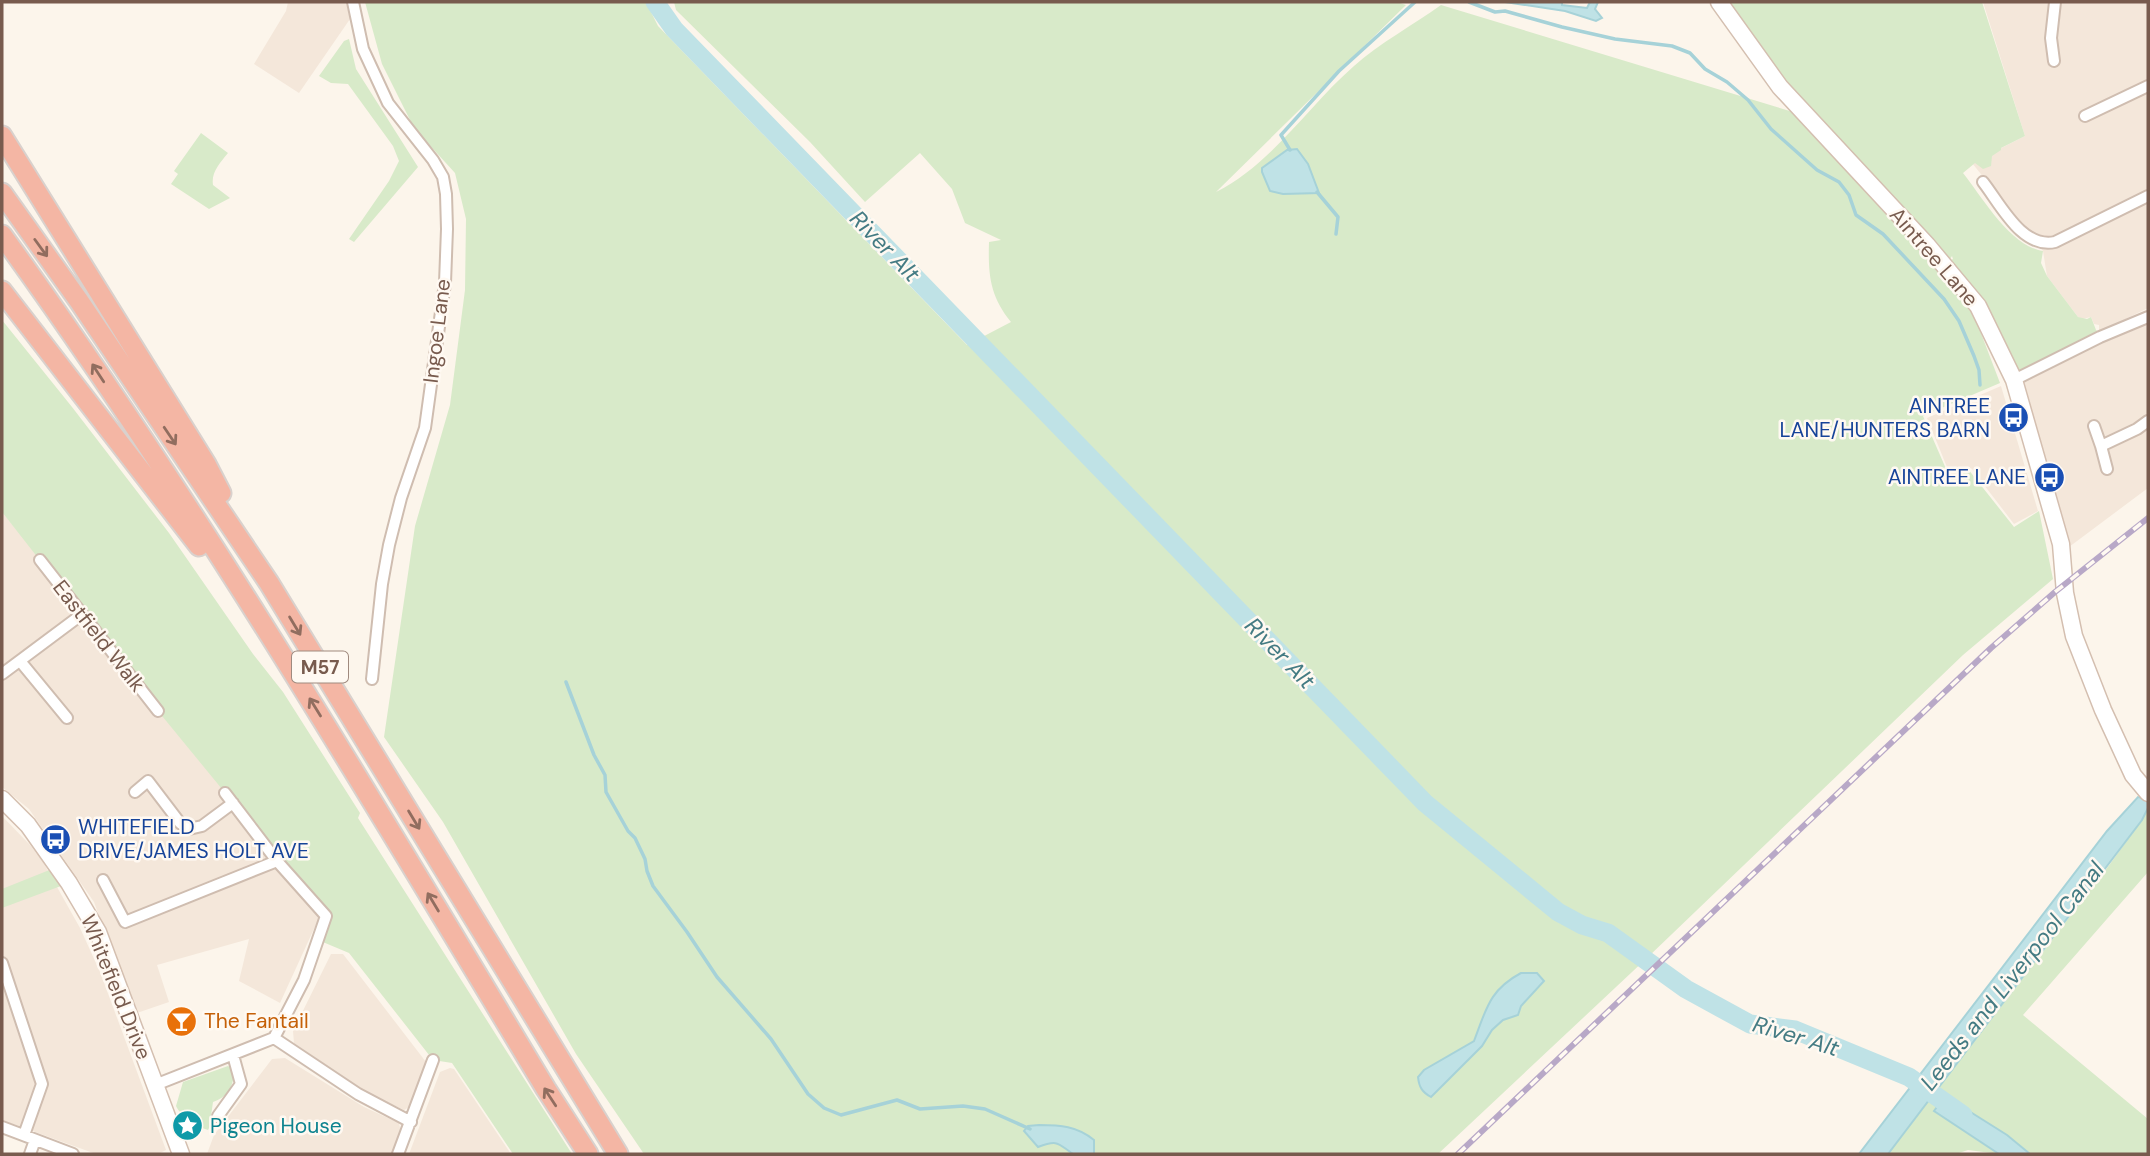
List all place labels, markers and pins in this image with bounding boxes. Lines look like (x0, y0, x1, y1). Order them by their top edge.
place label: AINTREE LANE/HUNTERS BARN (1779, 392, 1990, 444)
bus stop icon: AINTREE LANE/HUNTERS BARN (1996, 401, 2030, 435)
bus stop icon: AINTREE LANE (2032, 460, 2066, 494)
place label: AINTREE LANE (1888, 463, 2026, 491)
place label: WHITEFIELD DRIVE/JAMES HOLT AVE (78, 813, 309, 865)
bus stop icon: WHITEFIELD DRIVE/JAMES HOLT AVE (38, 822, 72, 856)
bar icon: The Fantail (164, 1004, 198, 1038)
place label: The Fantail (204, 1007, 309, 1035)
place icon: Pigeon House (170, 1109, 204, 1143)
place label: Pigeon House (210, 1112, 342, 1140)

